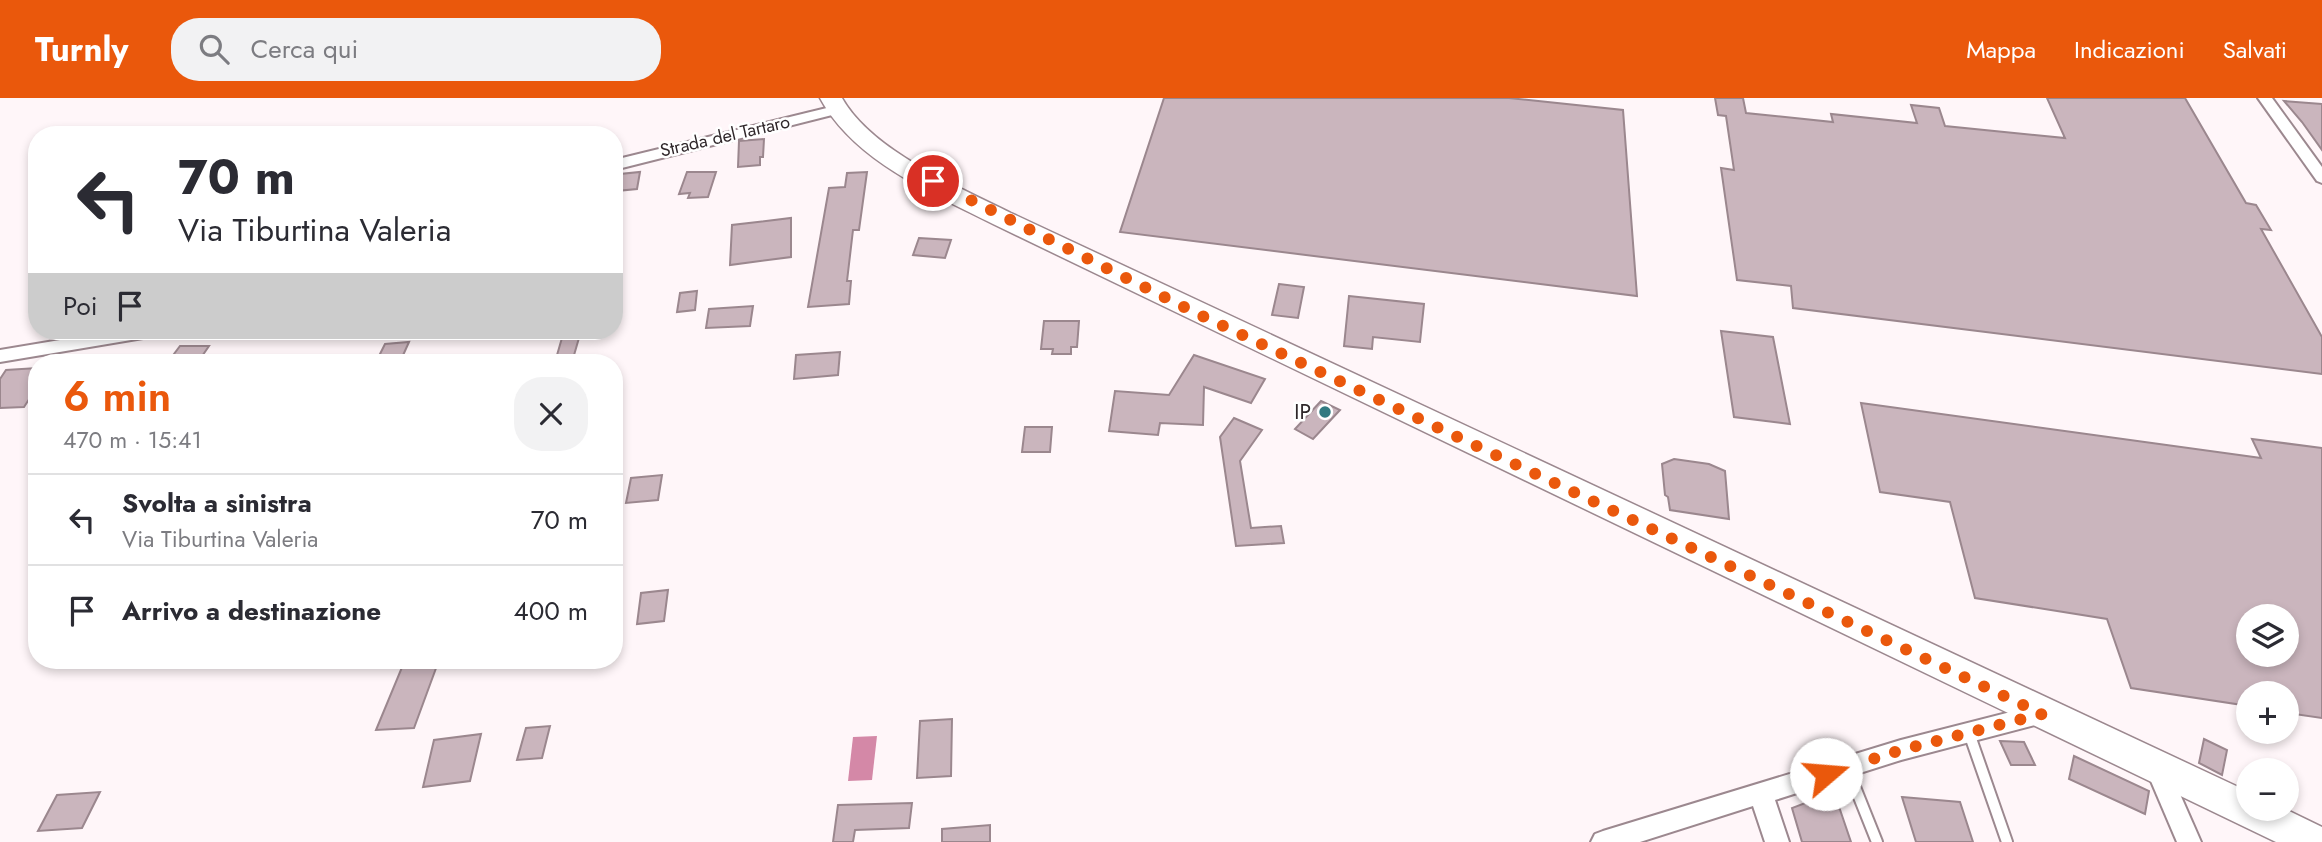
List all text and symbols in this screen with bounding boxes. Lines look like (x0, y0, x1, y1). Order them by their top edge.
search box (171, 18, 661, 81)
text: Turnly (35, 26, 129, 73)
icon: search (195, 30, 233, 68)
text: Cerca qui (251, 30, 358, 68)
text: Mappa (1966, 32, 2036, 67)
text: Indicazioni (2074, 32, 2185, 67)
text: Salvati (2223, 32, 2287, 67)
street label: Strada del Tartaro (658, 108, 793, 164)
text: 70 m (178, 142, 295, 212)
pin (903, 151, 963, 211)
icon: left (63, 154, 154, 245)
icon: arrive (914, 162, 952, 200)
text: Via Tiburtina Valeria (178, 207, 451, 253)
text: Poi (63, 287, 97, 325)
icon: arrive (111, 287, 149, 325)
text: 6 min (63, 366, 171, 427)
button: close (514, 377, 588, 451)
place label: IP (1294, 397, 1311, 427)
marker: IP (1317, 404, 1333, 420)
text: 470 m · 15:41 (63, 423, 202, 457)
text: Svolta a sinistra (122, 484, 312, 522)
icon: left (63, 501, 101, 539)
text: 70 m (531, 501, 588, 539)
text: Via Tiburtina Valeria (122, 522, 318, 556)
icon: arrive (63, 592, 101, 630)
text: Arrivo a destinazione (122, 592, 381, 630)
text: 400 m (514, 592, 588, 630)
map controls (2236, 604, 2299, 821)
button: layers (2236, 604, 2299, 667)
button: + (2236, 681, 2299, 744)
position arrow (1789, 737, 1863, 811)
button: − (2236, 758, 2299, 821)

